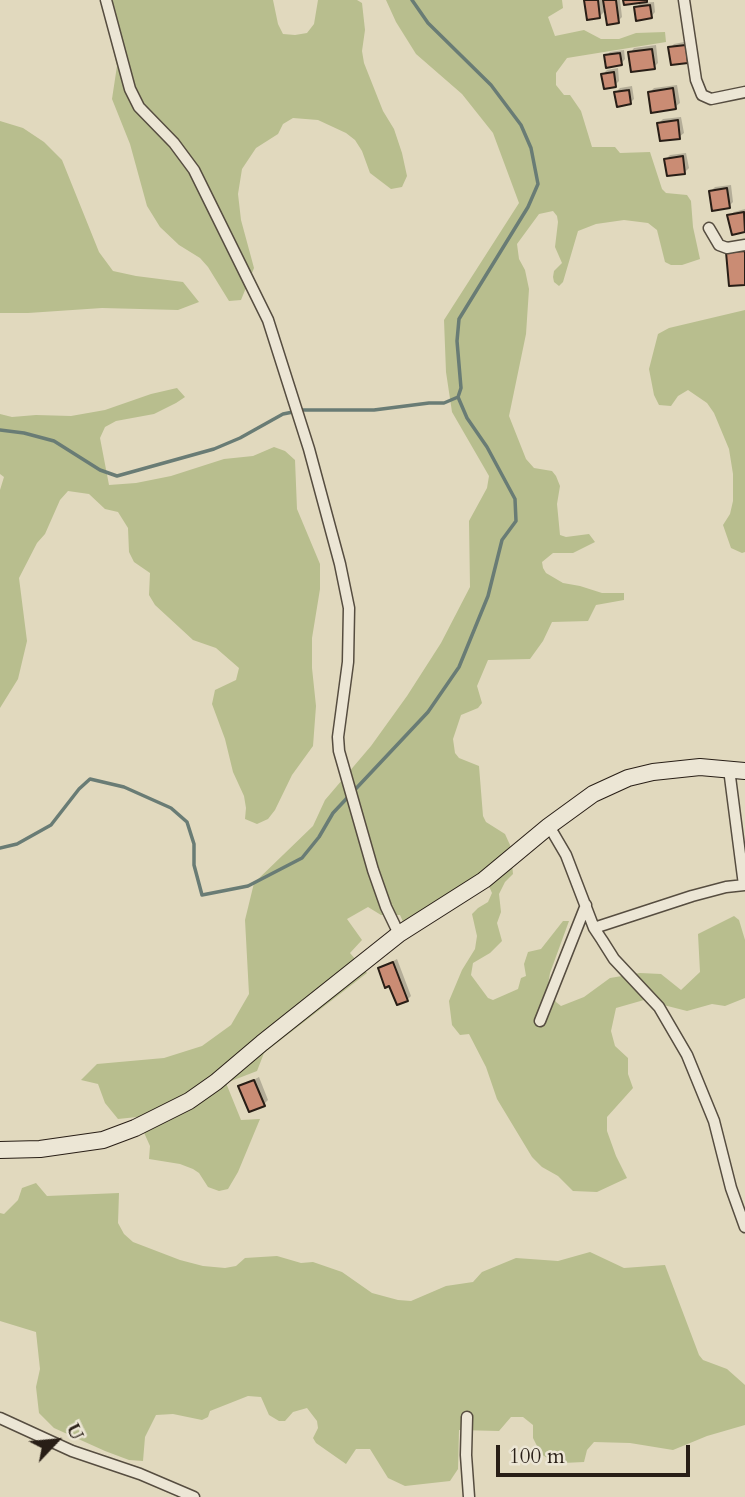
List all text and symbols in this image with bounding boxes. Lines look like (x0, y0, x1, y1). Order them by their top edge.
north arrow (21, 1406, 91, 1476)
text: U (60, 1419, 90, 1444)
scale bar (500, 1430, 694, 1474)
text: 100 m (509, 1442, 565, 1471)

